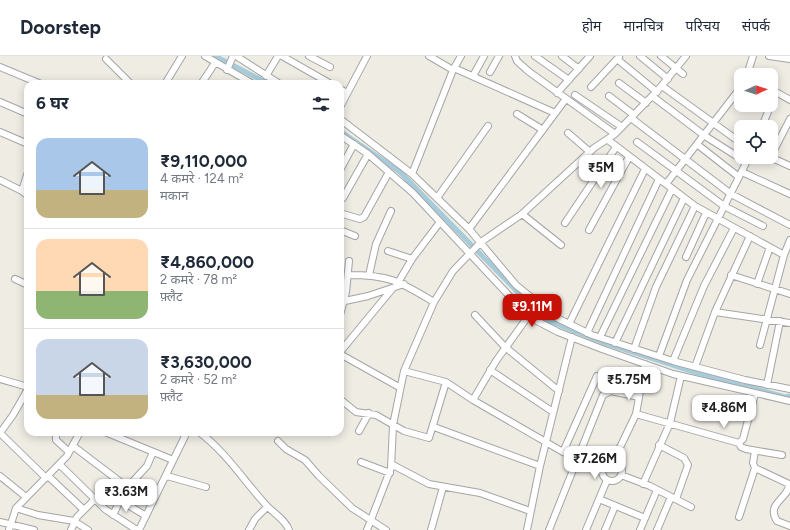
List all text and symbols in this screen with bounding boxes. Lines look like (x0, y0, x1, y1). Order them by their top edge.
text: Doorstep (20, 16, 101, 39)
text: होम (582, 18, 601, 35)
text: मानचित्र (623, 18, 664, 35)
text: परिचय (686, 18, 720, 35)
text: संपर्क (742, 18, 770, 35)
north arrow (734, 68, 778, 112)
map controls (734, 68, 778, 164)
text: 6 घर (36, 93, 68, 113)
icon: filters (310, 93, 332, 115)
button: locate (734, 120, 778, 164)
text: ₹9,110,000 (160, 151, 247, 171)
icon: home (68, 154, 116, 202)
pin: ₹5M (582, 155, 620, 189)
text: ₹5M (588, 160, 614, 175)
text: 4 कमरे · 124 m² (160, 171, 244, 186)
text: मकान (160, 188, 188, 203)
text: ₹4,860,000 (160, 252, 254, 272)
icon: home (68, 255, 116, 303)
text: 2 कमरे · 78 m² (160, 272, 237, 287)
text: फ़्लैट (160, 289, 183, 304)
pin: ₹9.11M (499, 294, 565, 328)
text: ₹9.11M (512, 299, 552, 314)
text: ₹3,630,000 (160, 352, 252, 372)
icon: home (68, 355, 116, 403)
pin: ₹5.75M (596, 367, 662, 401)
text: 2 कमरे · 52 m² (160, 372, 237, 387)
text: ₹5.75M (607, 372, 651, 387)
text: फ़्लैट (160, 389, 183, 404)
pin: ₹4.86M (691, 395, 757, 429)
text: ₹4.86M (701, 400, 747, 415)
pin: ₹7.26M (562, 446, 628, 480)
text: ₹7.26M (573, 451, 617, 466)
pin: ₹3.63M (93, 479, 159, 513)
text: ₹3.63M (104, 484, 148, 499)

